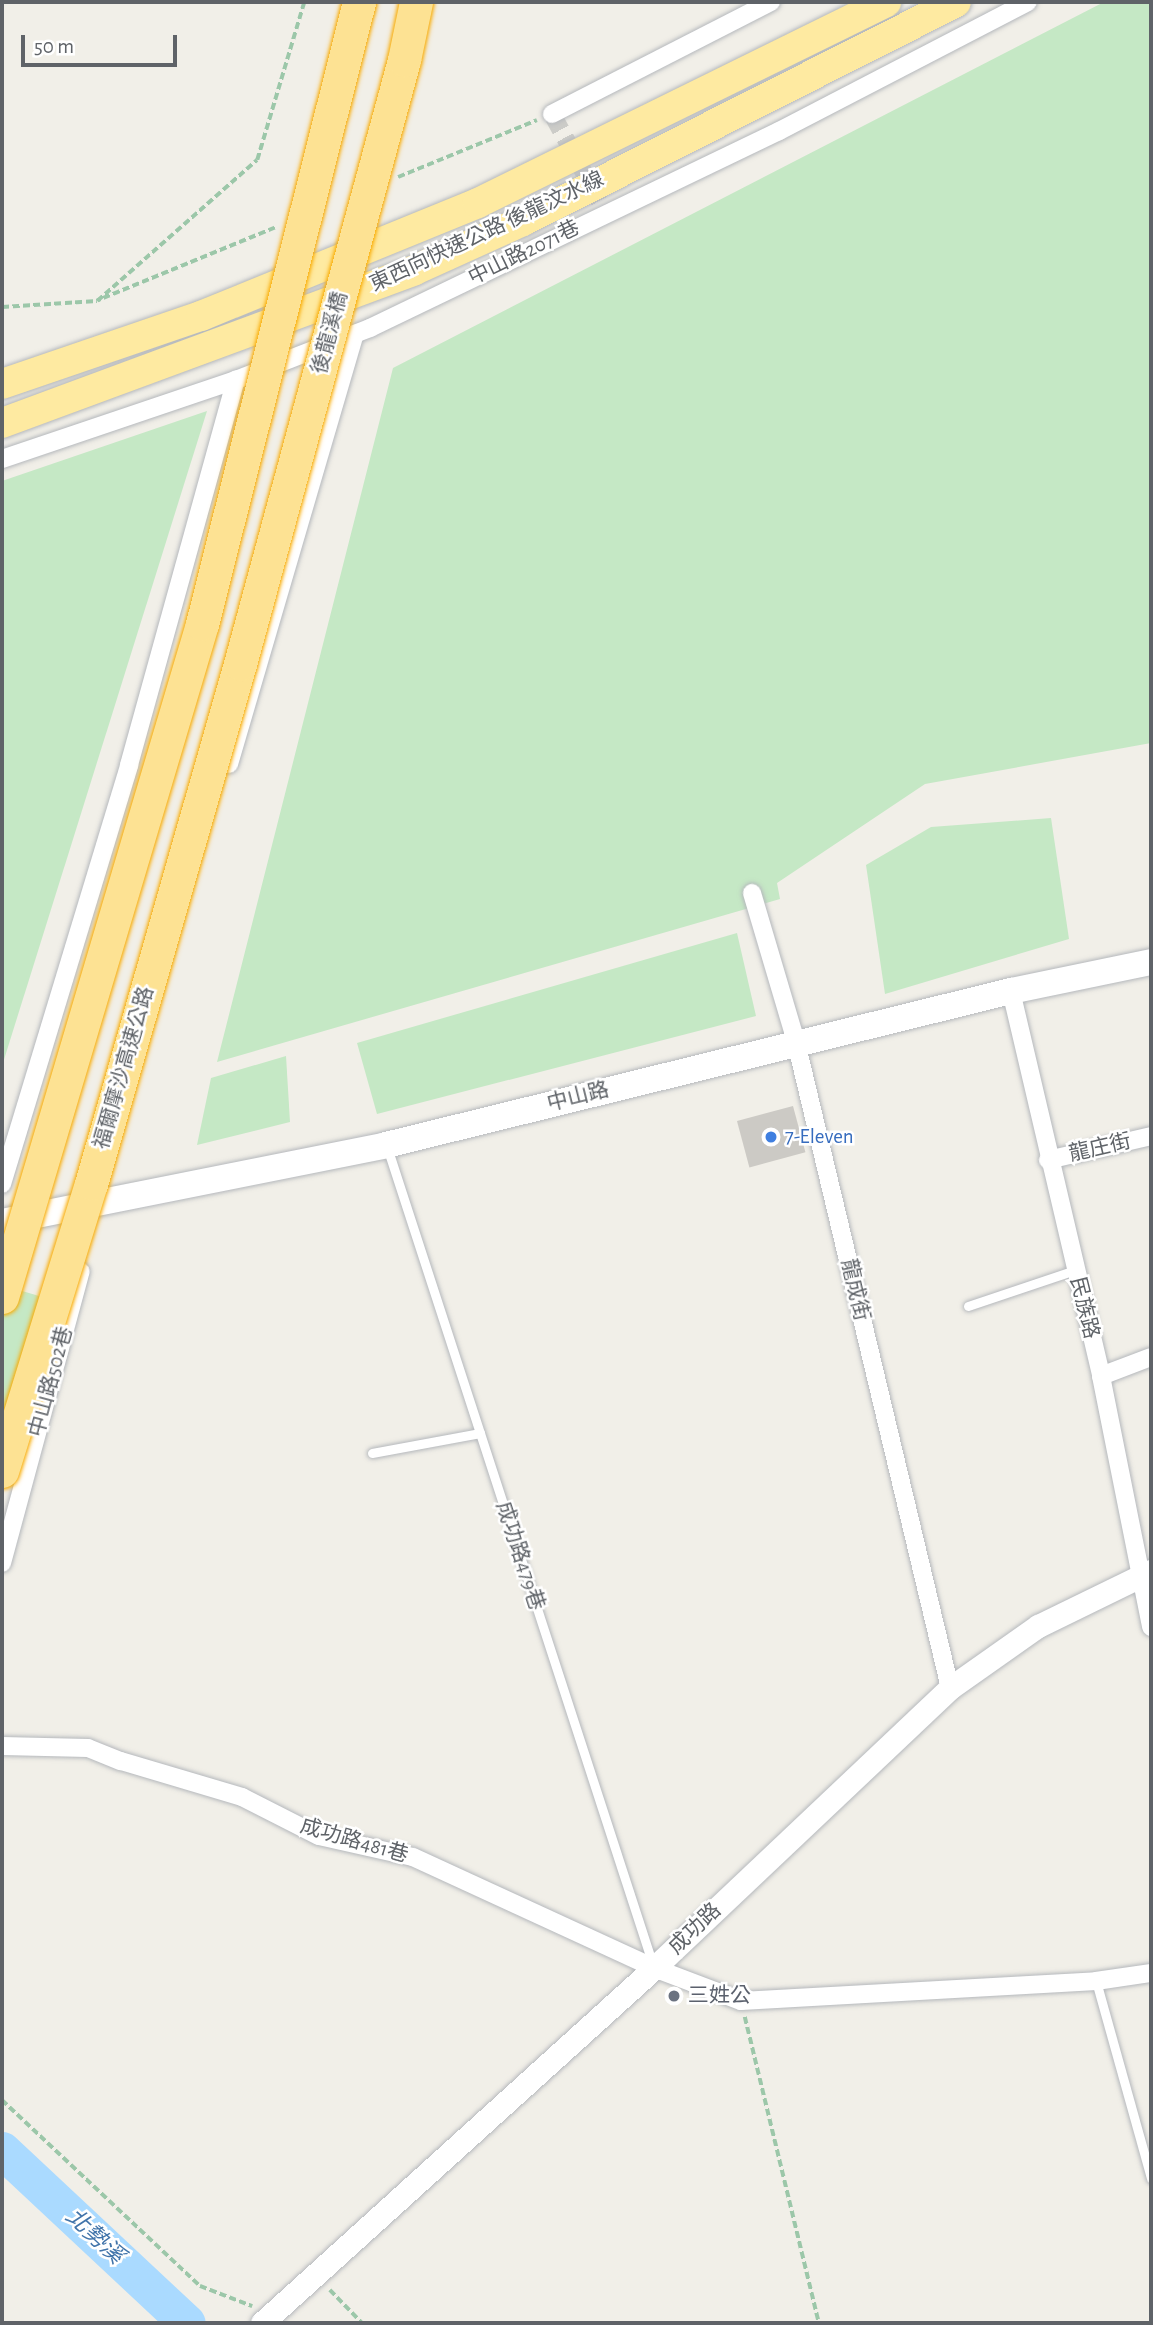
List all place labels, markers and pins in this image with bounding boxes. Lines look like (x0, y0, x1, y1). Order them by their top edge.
place label: 7-Eleven (785, 1124, 854, 1150)
marker: 7-Eleven (763, 1129, 779, 1145)
place label: 三姓公 (688, 1983, 751, 2009)
marker: 三姓公 (666, 1988, 682, 2004)

